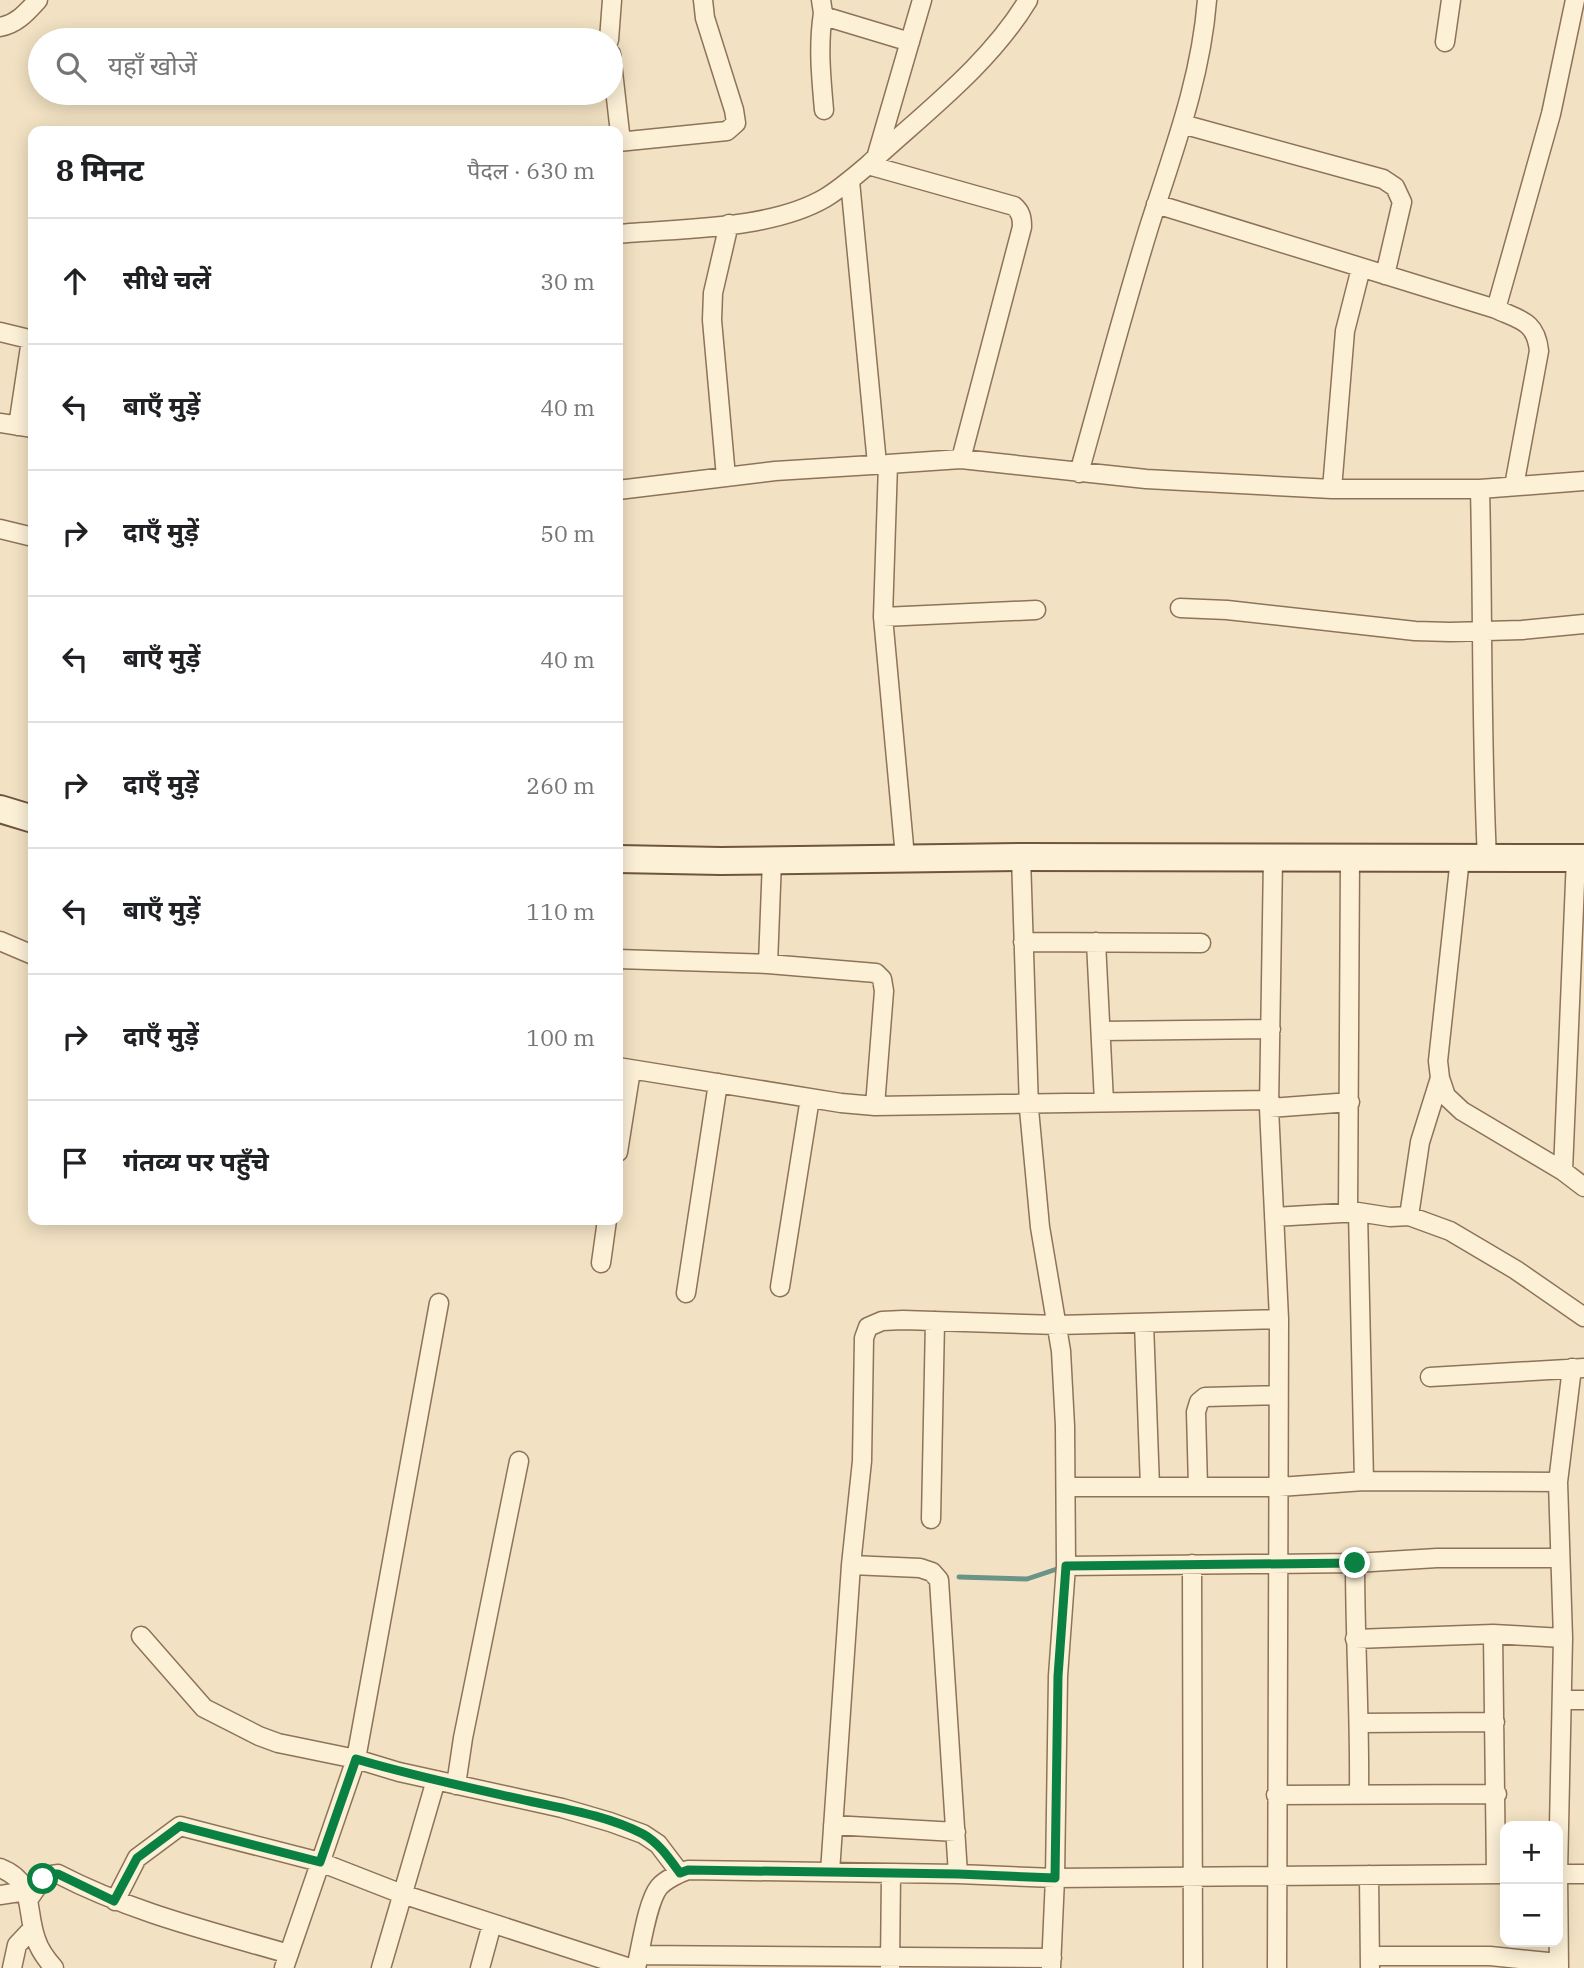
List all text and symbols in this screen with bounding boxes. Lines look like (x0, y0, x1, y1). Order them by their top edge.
search box (28, 28, 623, 105)
icon: search (52, 48, 90, 86)
text: यहाँ खोजें (108, 48, 197, 82)
text: 8 मिनट (56, 150, 144, 189)
text: पैदल · 630 m (467, 155, 595, 185)
icon: ahead (56, 262, 94, 300)
text: सीधे चलें (123, 262, 211, 296)
text: 30 m (540, 266, 595, 296)
icon: left (56, 388, 94, 426)
text: बाएँ मुड़ें (123, 388, 200, 422)
text: 40 m (540, 392, 595, 422)
icon: right (56, 514, 94, 552)
text: दाएँ मुड़ें (123, 514, 199, 548)
text: 50 m (540, 518, 595, 548)
icon: left (56, 640, 94, 678)
text: बाएँ मुड़ें (123, 640, 200, 674)
text: 40 m (540, 644, 595, 674)
icon: right (56, 766, 94, 804)
text: दाएँ मुड़ें (123, 766, 199, 800)
text: 260 m (526, 770, 595, 800)
icon: left (56, 892, 94, 930)
text: बाएँ मुड़ें (123, 892, 200, 926)
text: 110 m (526, 896, 595, 926)
icon: right (56, 1018, 94, 1056)
text: दाएँ मुड़ें (123, 1018, 199, 1052)
text: 100 m (526, 1022, 595, 1052)
icon: arrive (56, 1144, 94, 1182)
text: गंतव्य पर पहुँचे (123, 1144, 269, 1178)
route end (1339, 1547, 1370, 1578)
map controls (1500, 1821, 1563, 1947)
button: + (1500, 1821, 1563, 1884)
route start (27, 1863, 58, 1894)
button: − (1500, 1884, 1563, 1947)

